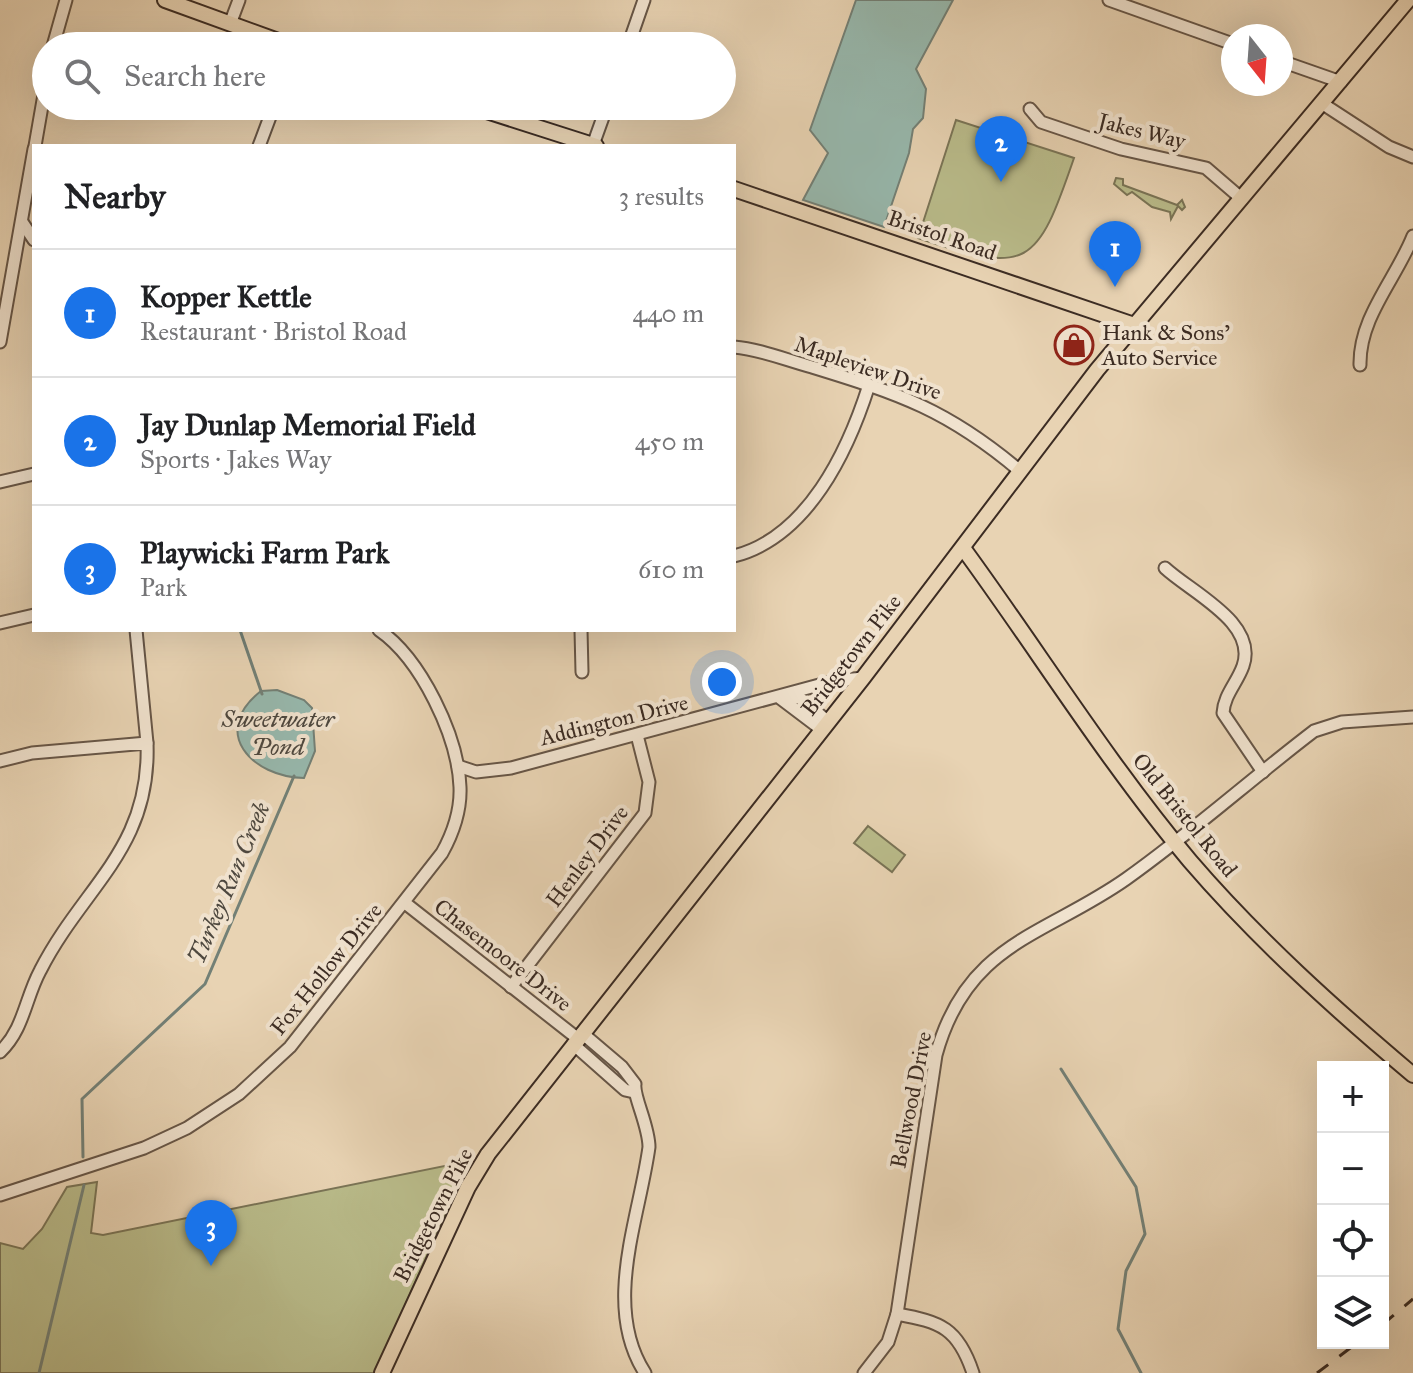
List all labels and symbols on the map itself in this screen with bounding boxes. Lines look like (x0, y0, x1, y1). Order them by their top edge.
north arrow (1221, 24, 1293, 96)
street label: Jakes Way (1094, 107, 1189, 155)
pin: 2 (975, 116, 1027, 182)
street label: Bristol Road (884, 204, 1000, 266)
pin: 1 (1089, 221, 1141, 287)
place label: Hank & Sons' Auto Service (1101, 319, 1230, 371)
shop icon: Hank & Sons' Auto Service (1053, 324, 1095, 366)
street label: Mapleview Drive (791, 330, 945, 406)
street label: Bridgetown Pike (795, 589, 907, 721)
your location (702, 662, 742, 702)
street label: Addington Drive (536, 689, 691, 752)
water label: Sweetwater Pond (220, 704, 337, 762)
street label: Old Bristol Road (1127, 748, 1243, 882)
water label: Turkey Run Creek (181, 797, 277, 968)
street label: Henley Drive (540, 800, 634, 912)
street label: Chasemoore Drive (429, 893, 577, 1017)
street label: Fox Hollow Drive (264, 897, 388, 1041)
street label: Bellwood Drive (885, 1029, 937, 1171)
street label: Bridgetown Pike (388, 1143, 478, 1287)
pin: 3 (185, 1200, 237, 1266)

